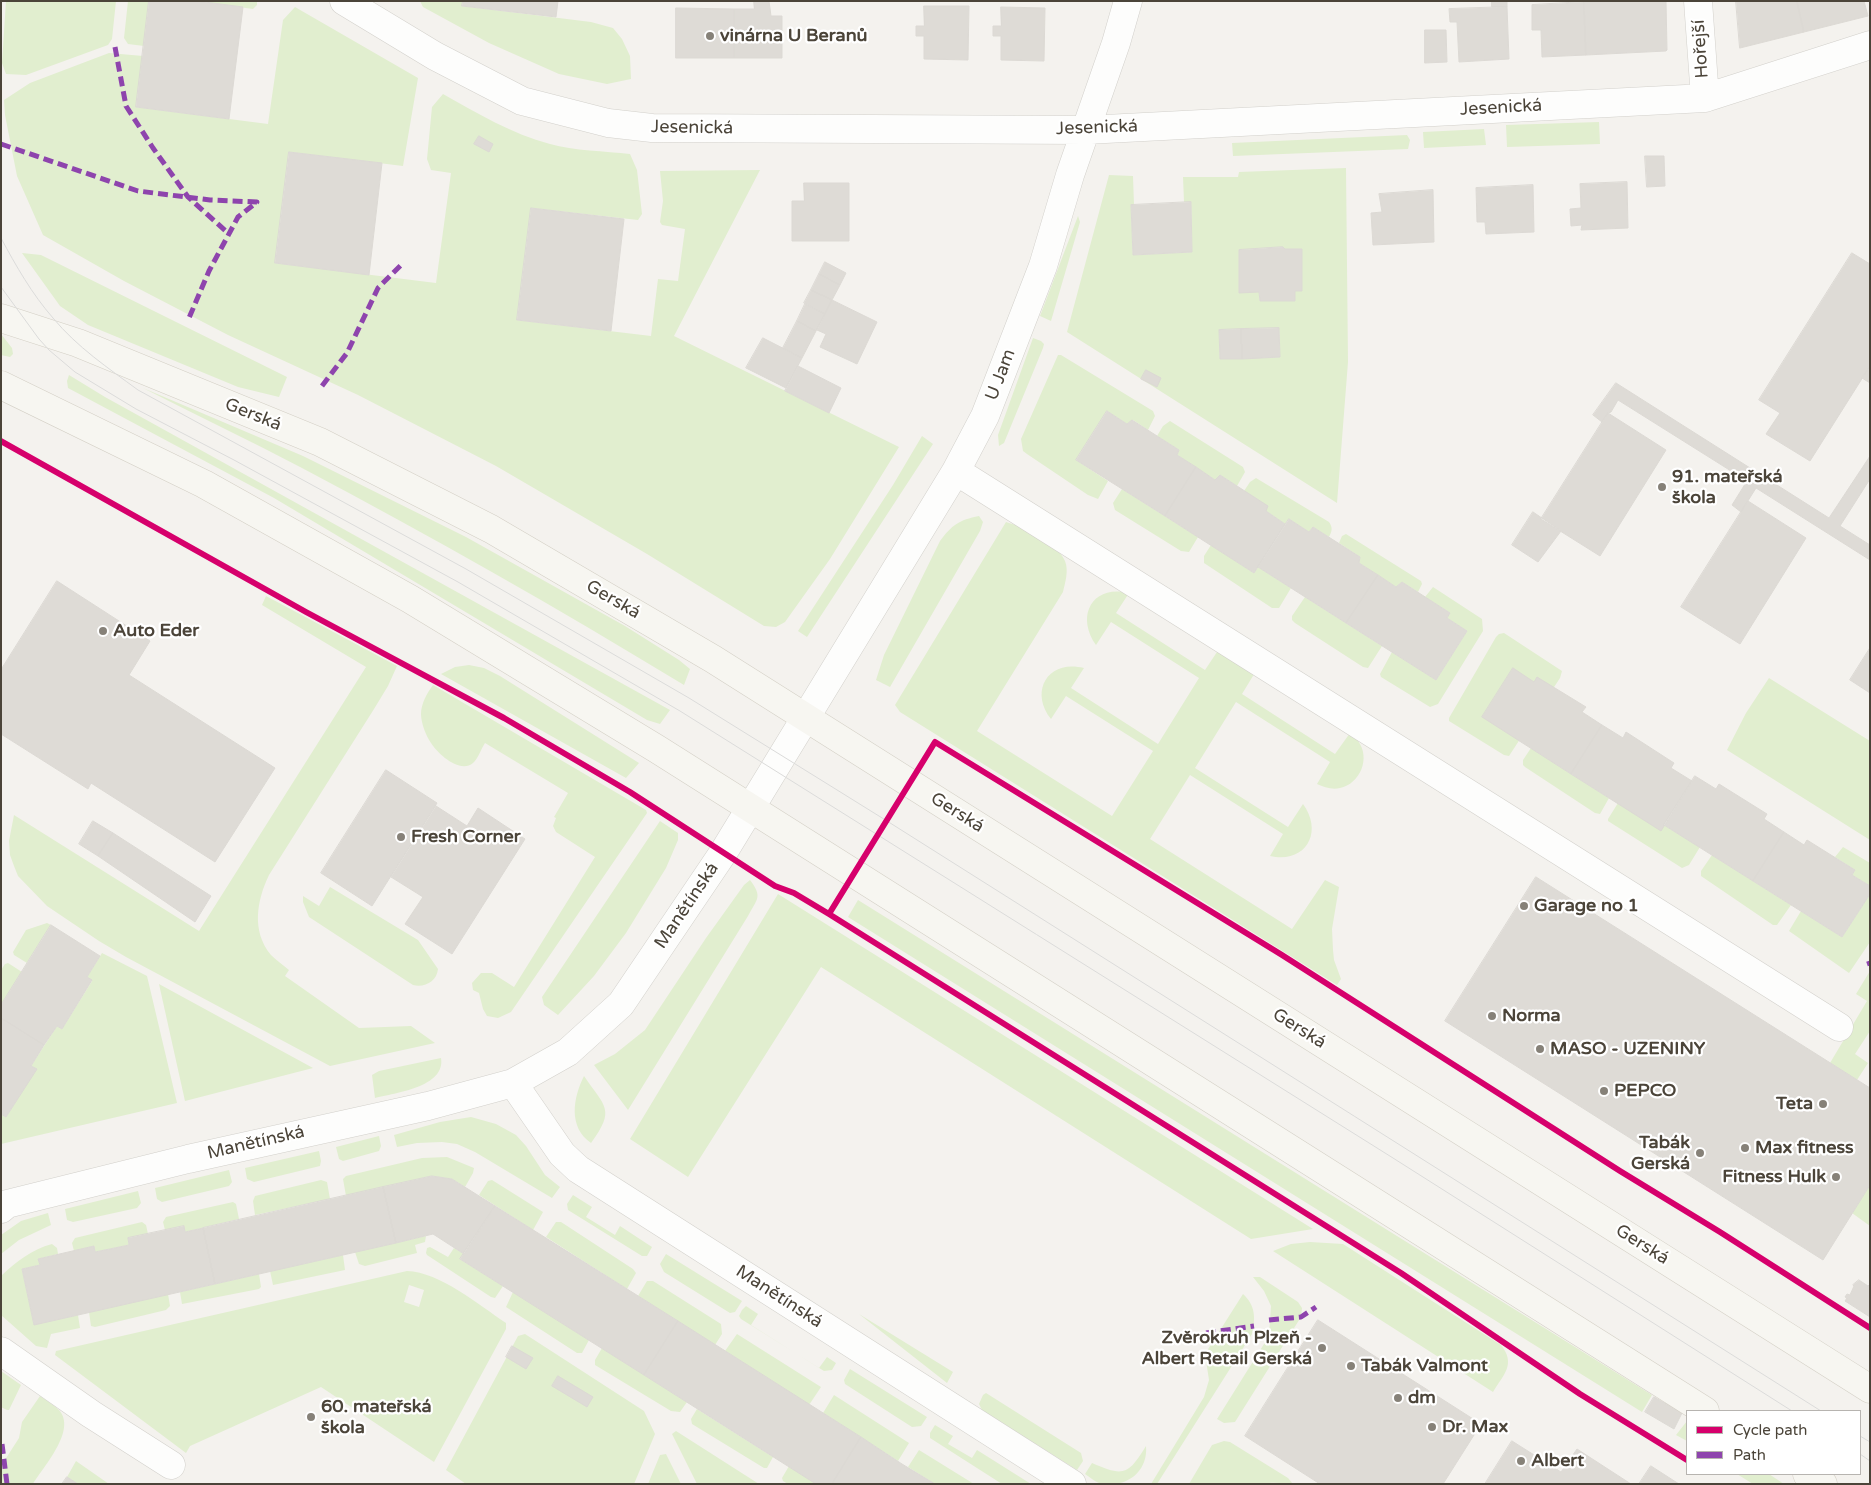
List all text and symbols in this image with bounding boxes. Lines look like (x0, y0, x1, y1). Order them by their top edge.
street label: Hořejší (1688, 19, 1714, 79)
place label: vinárna U Beranů (720, 25, 868, 47)
marker: vinárna U Beranů (704, 30, 716, 42)
street label: Jesenická (1459, 95, 1543, 121)
street label: Jesenická (651, 116, 733, 140)
street label: Jesenická (1056, 116, 1138, 140)
street label: U Jam (981, 346, 1021, 404)
street label: Gerská (222, 394, 284, 436)
place label: 91. mateřská škola (1672, 466, 1783, 508)
marker: 91. mateřská škola (1656, 481, 1668, 493)
street label: Gerská (582, 576, 644, 624)
place label: Auto Eder (113, 620, 199, 642)
marker: Auto Eder (97, 625, 109, 637)
street label: Gerská (926, 788, 988, 838)
place label: Fresh Corner (411, 826, 521, 848)
marker: Fresh Corner (395, 831, 407, 843)
street label: Manětínská (650, 859, 724, 953)
place label: Garage no 1 (1534, 895, 1639, 917)
marker: Garage no 1 (1518, 900, 1530, 912)
street label: Gerská (1268, 1004, 1330, 1054)
place label: Norma (1502, 1005, 1561, 1027)
marker: Norma (1486, 1010, 1498, 1022)
place label: MASO - UZENINY (1550, 1038, 1705, 1060)
marker: MASO - UZENINY (1534, 1043, 1546, 1055)
place label: PEPCO (1614, 1080, 1676, 1102)
marker: PEPCO (1598, 1085, 1610, 1097)
place label: Teta (1776, 1093, 1813, 1115)
marker: Teta (1817, 1098, 1829, 1110)
street label: Manětínská (205, 1121, 307, 1165)
place label: Tabák Gerská (1631, 1132, 1690, 1174)
place label: Max fitness (1755, 1137, 1854, 1159)
marker: Max fitness (1739, 1142, 1751, 1154)
marker: Tabák Gerská (1694, 1147, 1706, 1159)
place label: Fitness Hulk (1722, 1166, 1826, 1188)
marker: Fitness Hulk (1830, 1171, 1842, 1183)
street label: Gerská (1611, 1220, 1673, 1270)
street label: Manětínská (731, 1261, 827, 1333)
place label: Zvěrokruh Plzeň - Albert Retail Gerská (1141, 1327, 1312, 1370)
marker: Zvěrokruh Plzeň - Albert Retail Gerská (1316, 1342, 1328, 1354)
place label: Tabák Valmont (1361, 1355, 1488, 1377)
marker: Tabák Valmont (1345, 1360, 1357, 1372)
place label: dm (1408, 1387, 1436, 1409)
marker: dm (1392, 1392, 1404, 1404)
place label: 60. mateřská škola (321, 1396, 432, 1438)
legend (1686, 1410, 1861, 1475)
marker: 60. mateřská škola (305, 1411, 317, 1423)
place label: Dr. Max (1442, 1416, 1508, 1438)
marker: Dr. Max (1426, 1421, 1438, 1433)
text: Cycle path (1733, 1421, 1807, 1439)
text: Path (1733, 1446, 1766, 1464)
place label: Albert (1531, 1450, 1584, 1472)
marker: Albert (1515, 1455, 1527, 1467)

